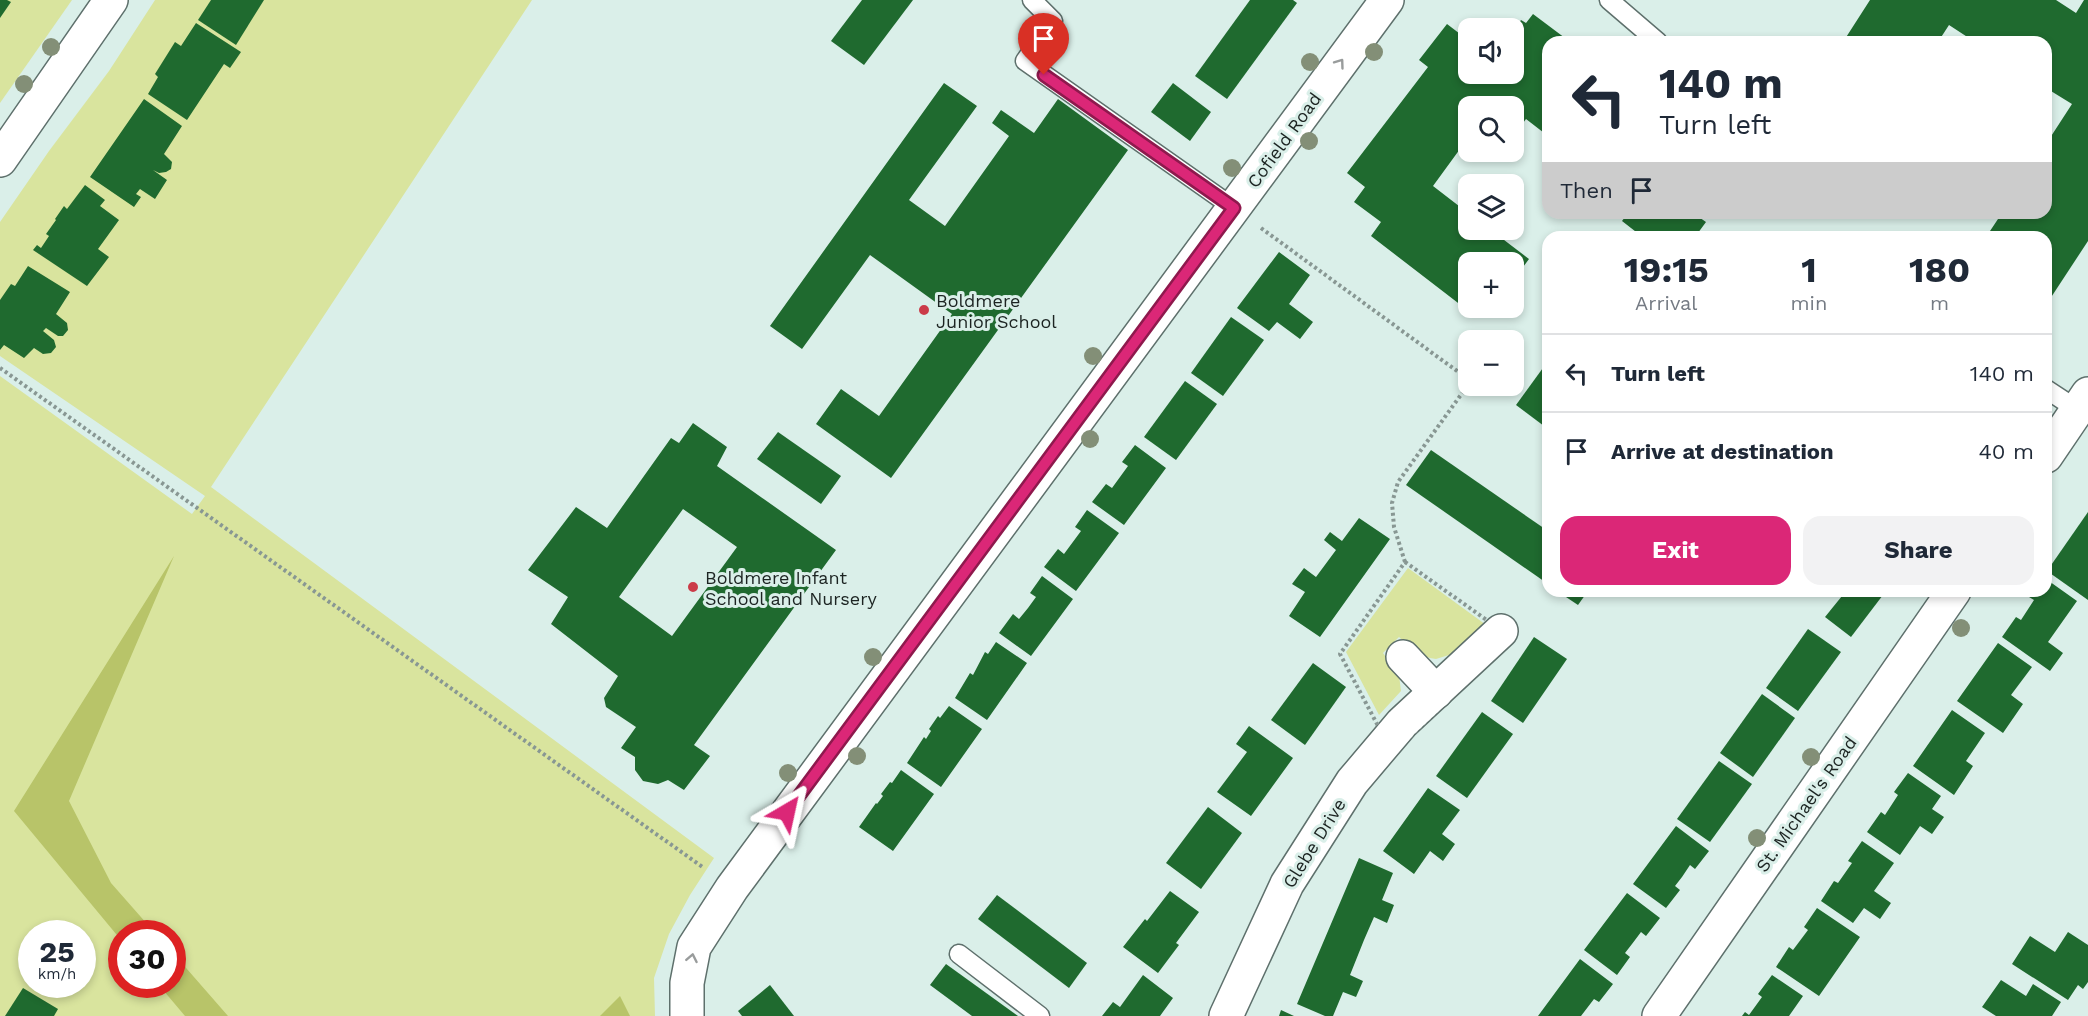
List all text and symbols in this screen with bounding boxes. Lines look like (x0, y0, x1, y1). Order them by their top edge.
pin (1018, 13, 1069, 75)
map controls (1458, 18, 1524, 396)
button: sound (1458, 18, 1524, 84)
icon: arrive (1027, 22, 1060, 55)
one-way arrow (1333, 59, 1344, 70)
text: 140 m (1659, 59, 1783, 108)
icon: left (1560, 60, 1638, 138)
street label: Cofield Road (1243, 88, 1325, 192)
button: search (1458, 96, 1524, 162)
text: Turn left (1659, 109, 1771, 141)
button: layers (1458, 174, 1524, 240)
icon: arrive (1625, 174, 1658, 207)
text: Then (1560, 178, 1613, 203)
text: 19:15 (1624, 249, 1709, 291)
text: 1 (1801, 249, 1817, 291)
text: 180 (1909, 249, 1970, 291)
button: + (1458, 252, 1524, 318)
place label: Boldmere Junior School (936, 290, 1057, 332)
text: Arrival (1635, 291, 1697, 315)
text: min (1791, 291, 1827, 315)
text: m (1930, 291, 1949, 315)
marker: Boldmere Junior School (917, 303, 931, 317)
button: − (1458, 330, 1524, 396)
icon: left (1560, 357, 1593, 390)
text: Turn left (1611, 361, 1705, 386)
text: 140 m (1970, 361, 2034, 386)
icon: arrive (1560, 435, 1593, 468)
text: Arrive at destination (1611, 439, 1834, 464)
text: 40 m (1978, 439, 2034, 464)
button: Exit (1560, 516, 1791, 585)
button: Share (1803, 516, 2034, 585)
place label: Boldmere Infant School and Nursery (705, 567, 877, 609)
marker: Boldmere Infant School and Nursery (686, 580, 700, 594)
street label: St. Michael's Road (1751, 732, 1861, 876)
position arrow (755, 780, 819, 844)
street label: Glebe Drive (1278, 794, 1350, 892)
speed limit sign: 30 (108, 920, 186, 998)
text: 25 (39, 934, 75, 969)
one-way arrow (685, 953, 698, 963)
text: km/h (38, 965, 76, 983)

